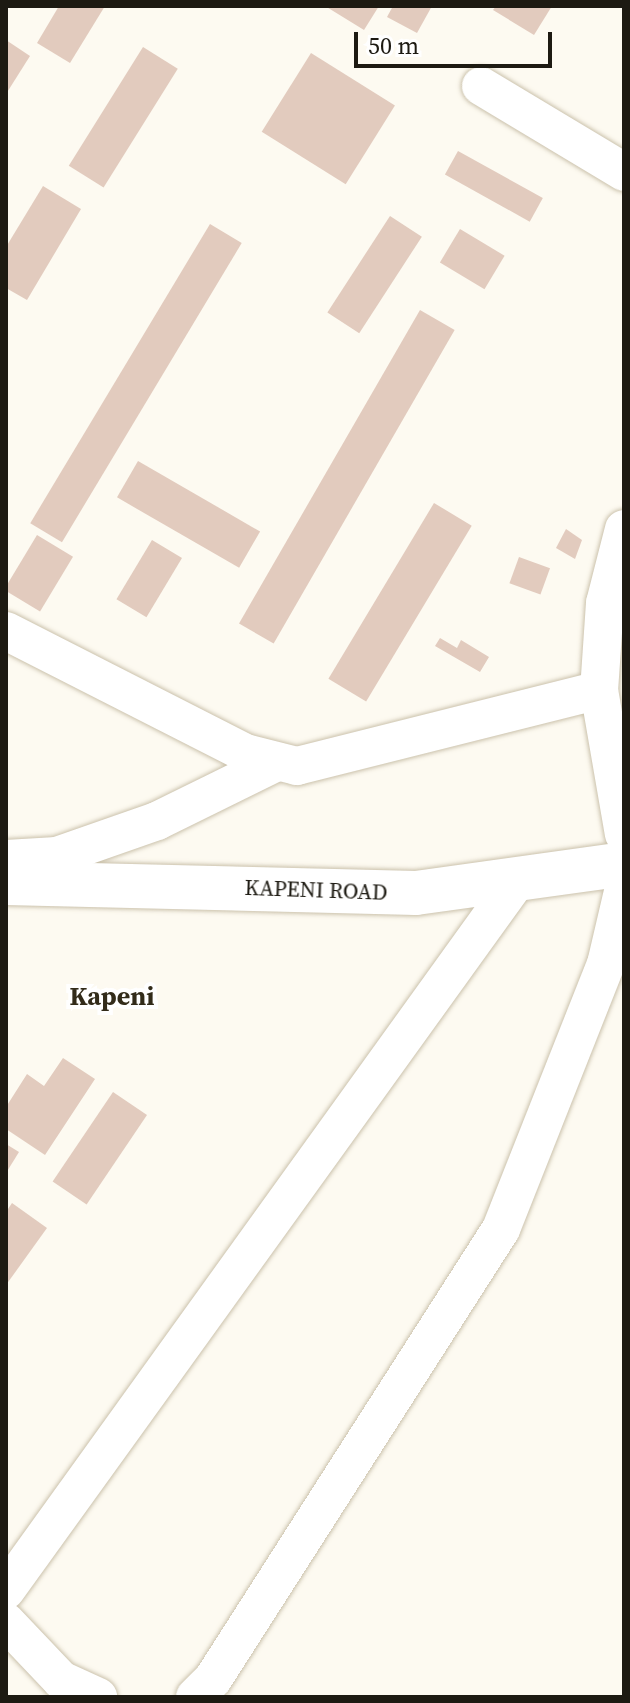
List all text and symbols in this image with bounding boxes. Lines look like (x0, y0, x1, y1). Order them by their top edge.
scale bar (358, 16, 556, 66)
text: 50 m (368, 29, 419, 62)
street label: KAPENI ROAD (244, 874, 388, 906)
district label: Kapeni (70, 981, 154, 1013)

